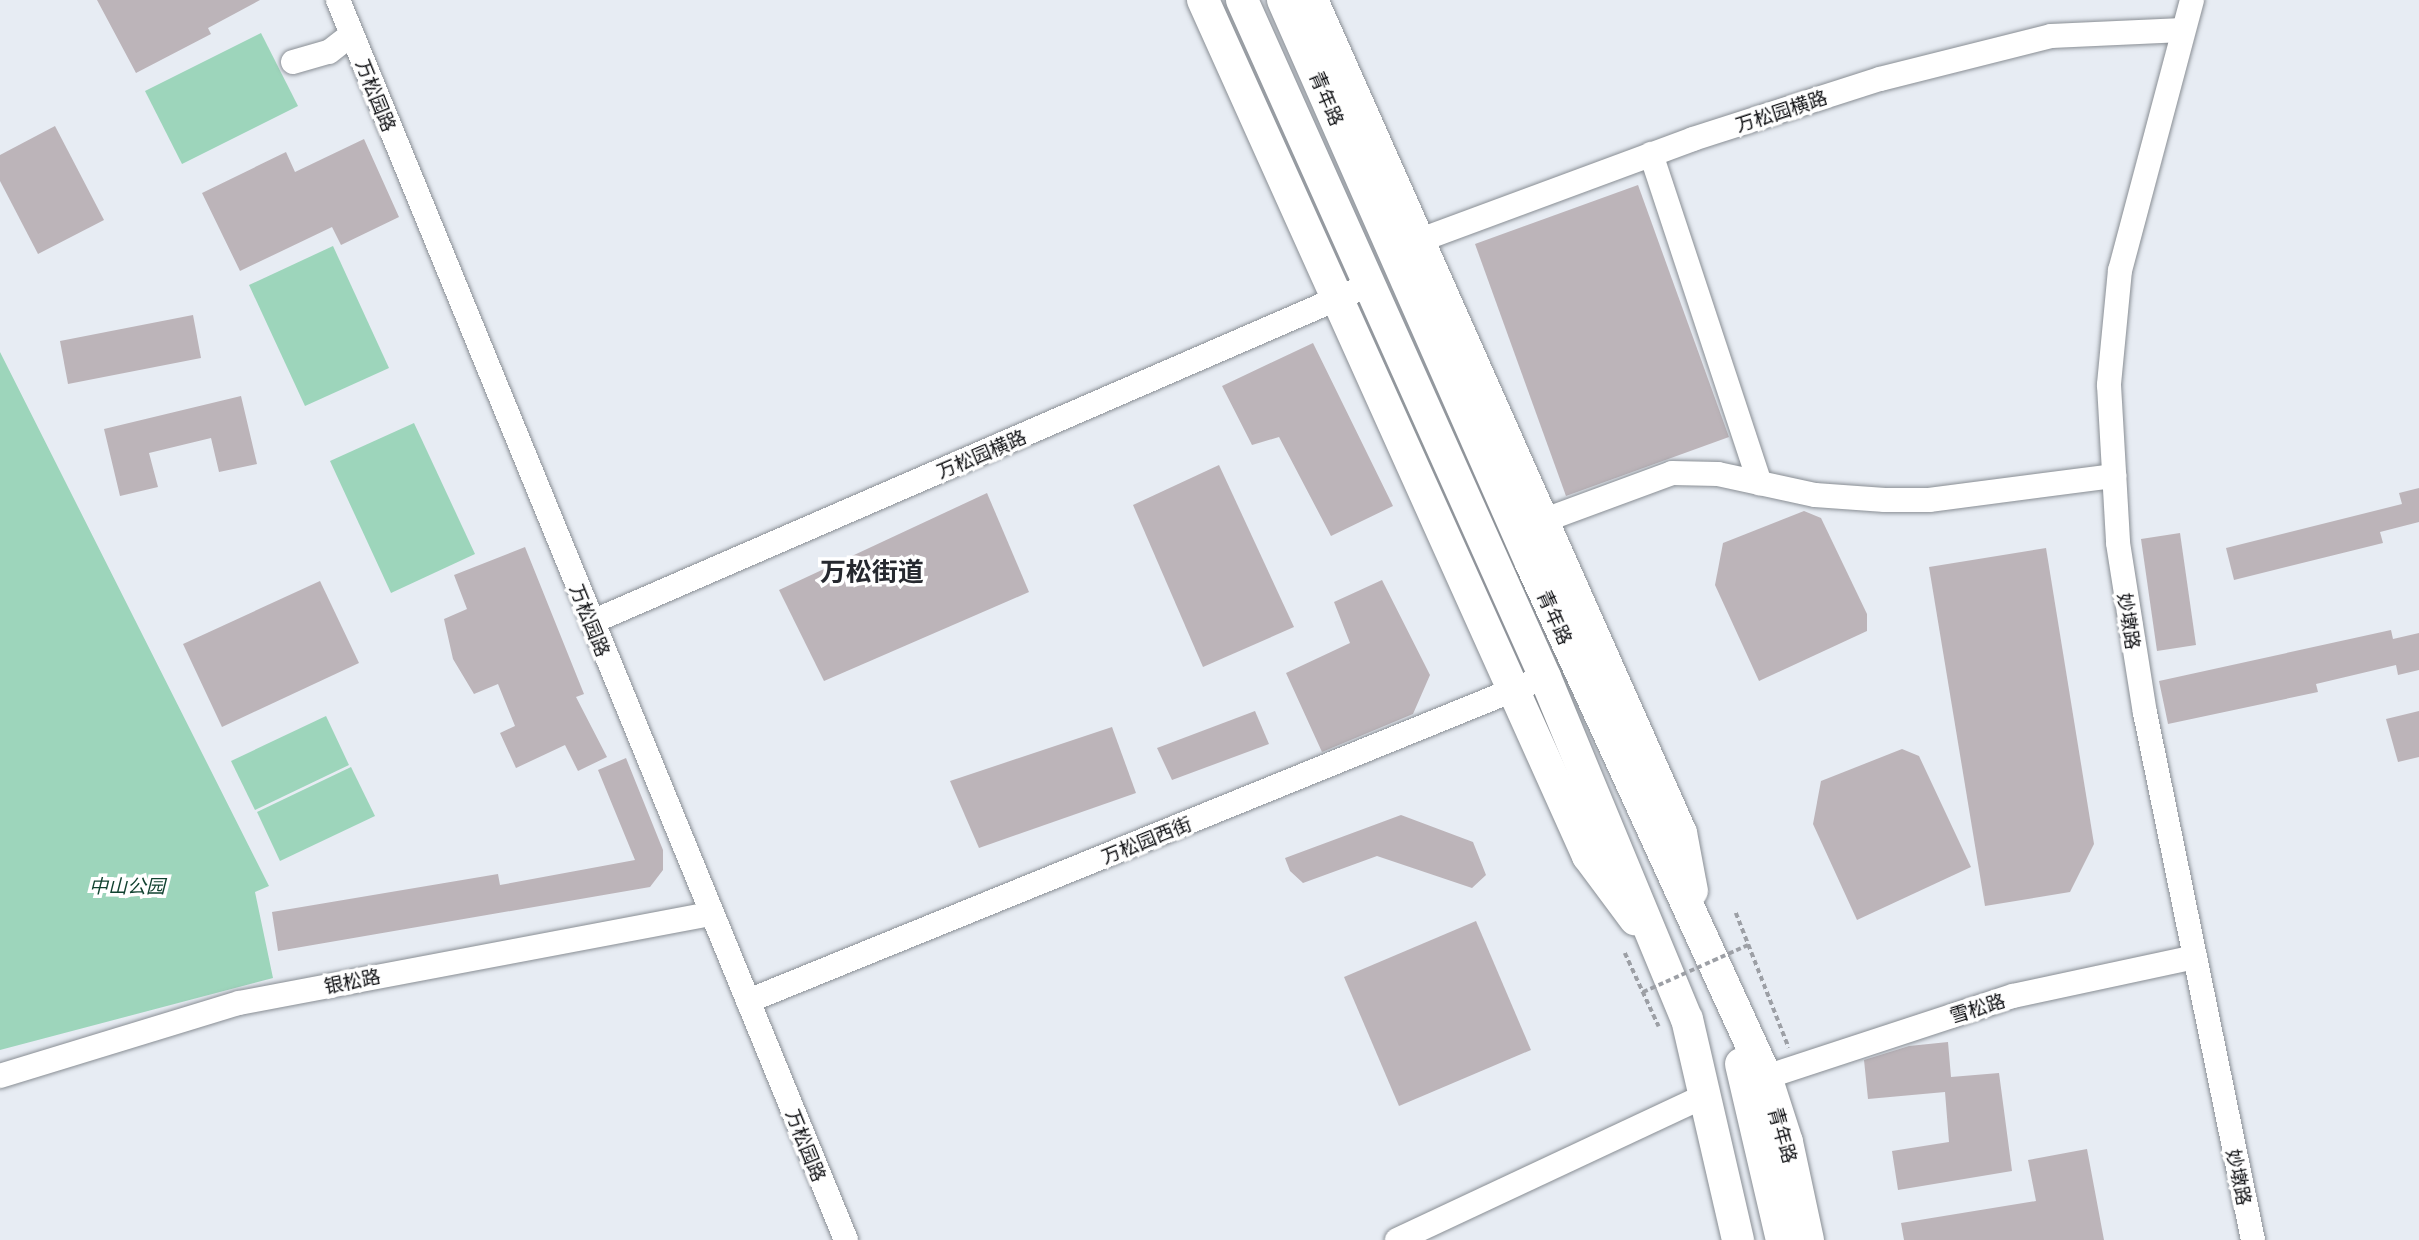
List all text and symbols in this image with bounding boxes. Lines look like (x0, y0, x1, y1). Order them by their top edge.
street label: 万松园路 (352, 55, 402, 135)
street label: 青年路 (1306, 67, 1350, 129)
street label: 万松园横路 (1732, 84, 1830, 136)
street label: 万松园横路 (933, 424, 1029, 482)
district label: 万松街道 (820, 554, 924, 586)
street label: 万松园路 (566, 580, 616, 660)
street label: 青年路 (1534, 586, 1578, 648)
street label: 妙墩路 (2114, 591, 2146, 651)
street label: 万松园西街 (1098, 811, 1194, 867)
park label: 中山公园 (89, 874, 165, 896)
street label: 银松路 (322, 963, 382, 997)
street label: 雪松路 (1946, 988, 2008, 1026)
street label: 青年路 (1765, 1104, 1803, 1166)
street label: 万松园路 (782, 1105, 832, 1185)
street label: 妙墩路 (2223, 1147, 2257, 1207)

